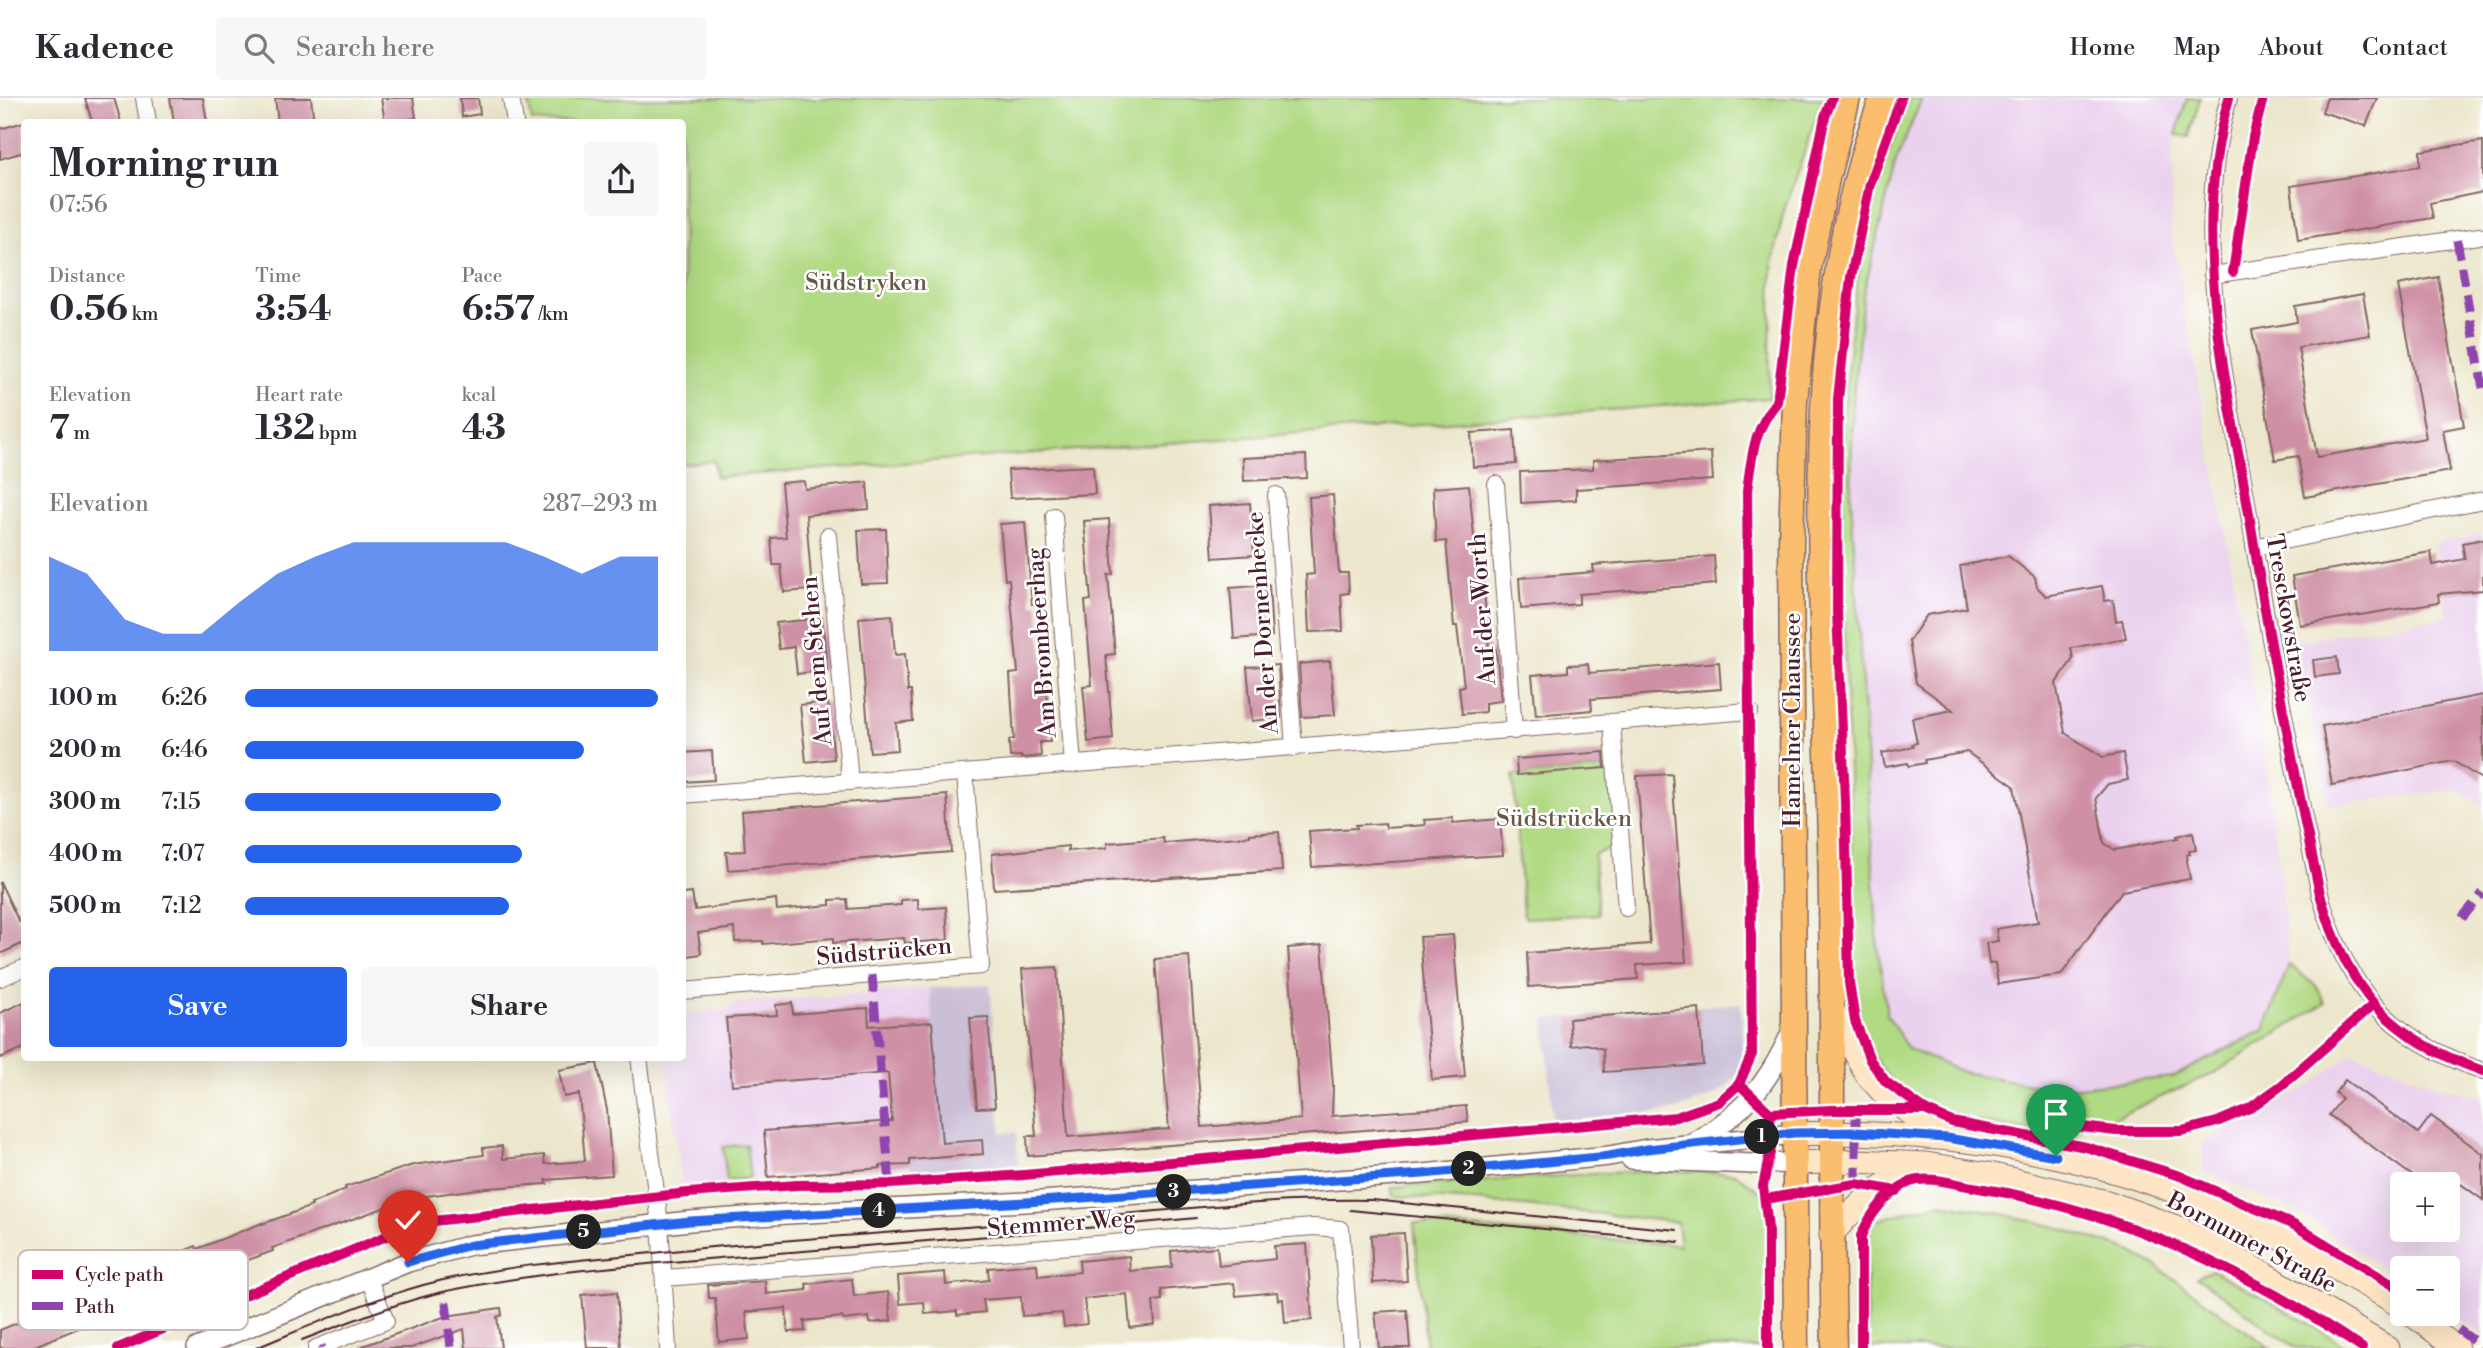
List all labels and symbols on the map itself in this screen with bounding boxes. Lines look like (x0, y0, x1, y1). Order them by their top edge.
park label: Südstryken (805, 268, 927, 298)
street label: An der Dornenhecke (1240, 510, 1286, 736)
street label: Auf der Worth (1463, 532, 1503, 687)
street label: Tresckowstraße (2258, 532, 2318, 705)
street label: Am Brombeerhag (1020, 546, 1064, 740)
street label: Auf dem Stehen (795, 575, 839, 748)
street label: Hamelner Chaussee (1778, 612, 1808, 828)
park label: Südstrücken (1496, 804, 1632, 834)
street label: Südstrücken (815, 931, 953, 973)
pin (2026, 1084, 2086, 1156)
pin: 1 (1744, 1119, 1780, 1154)
pin: 2 (1452, 1152, 1486, 1186)
pin: 3 (1156, 1174, 1192, 1210)
street label: Bornumer Straße (2161, 1185, 2341, 1300)
pin (378, 1190, 438, 1262)
pin: 4 (862, 1194, 896, 1228)
street label: Stemmer Weg (986, 1204, 1137, 1244)
pin: 5 (566, 1214, 602, 1250)
legend (18, 1250, 248, 1330)
text: Cycle path (75, 1263, 164, 1287)
text: Path (75, 1295, 115, 1319)

